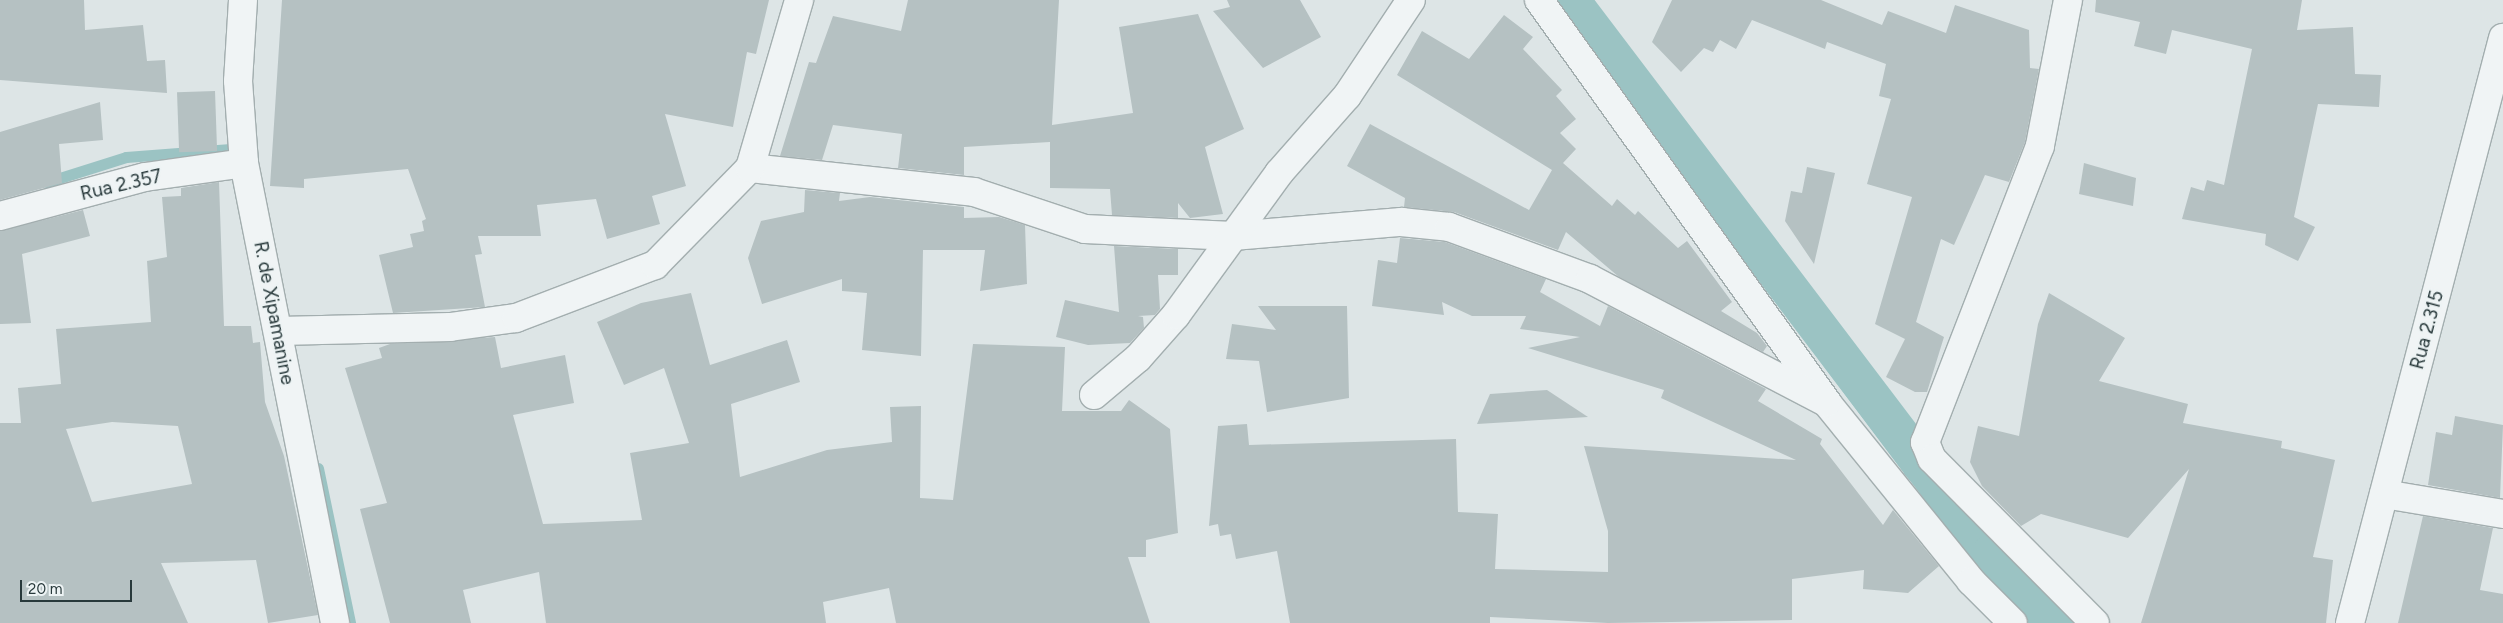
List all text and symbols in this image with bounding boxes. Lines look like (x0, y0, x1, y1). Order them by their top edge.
street label: Rua 2.357 (78, 165, 164, 205)
street label: R. de Xipamanine (249, 239, 299, 387)
street label: Rua 2.315 (2406, 288, 2448, 372)
scale bar (22, 570, 135, 602)
text: 20 m (28, 580, 62, 598)

